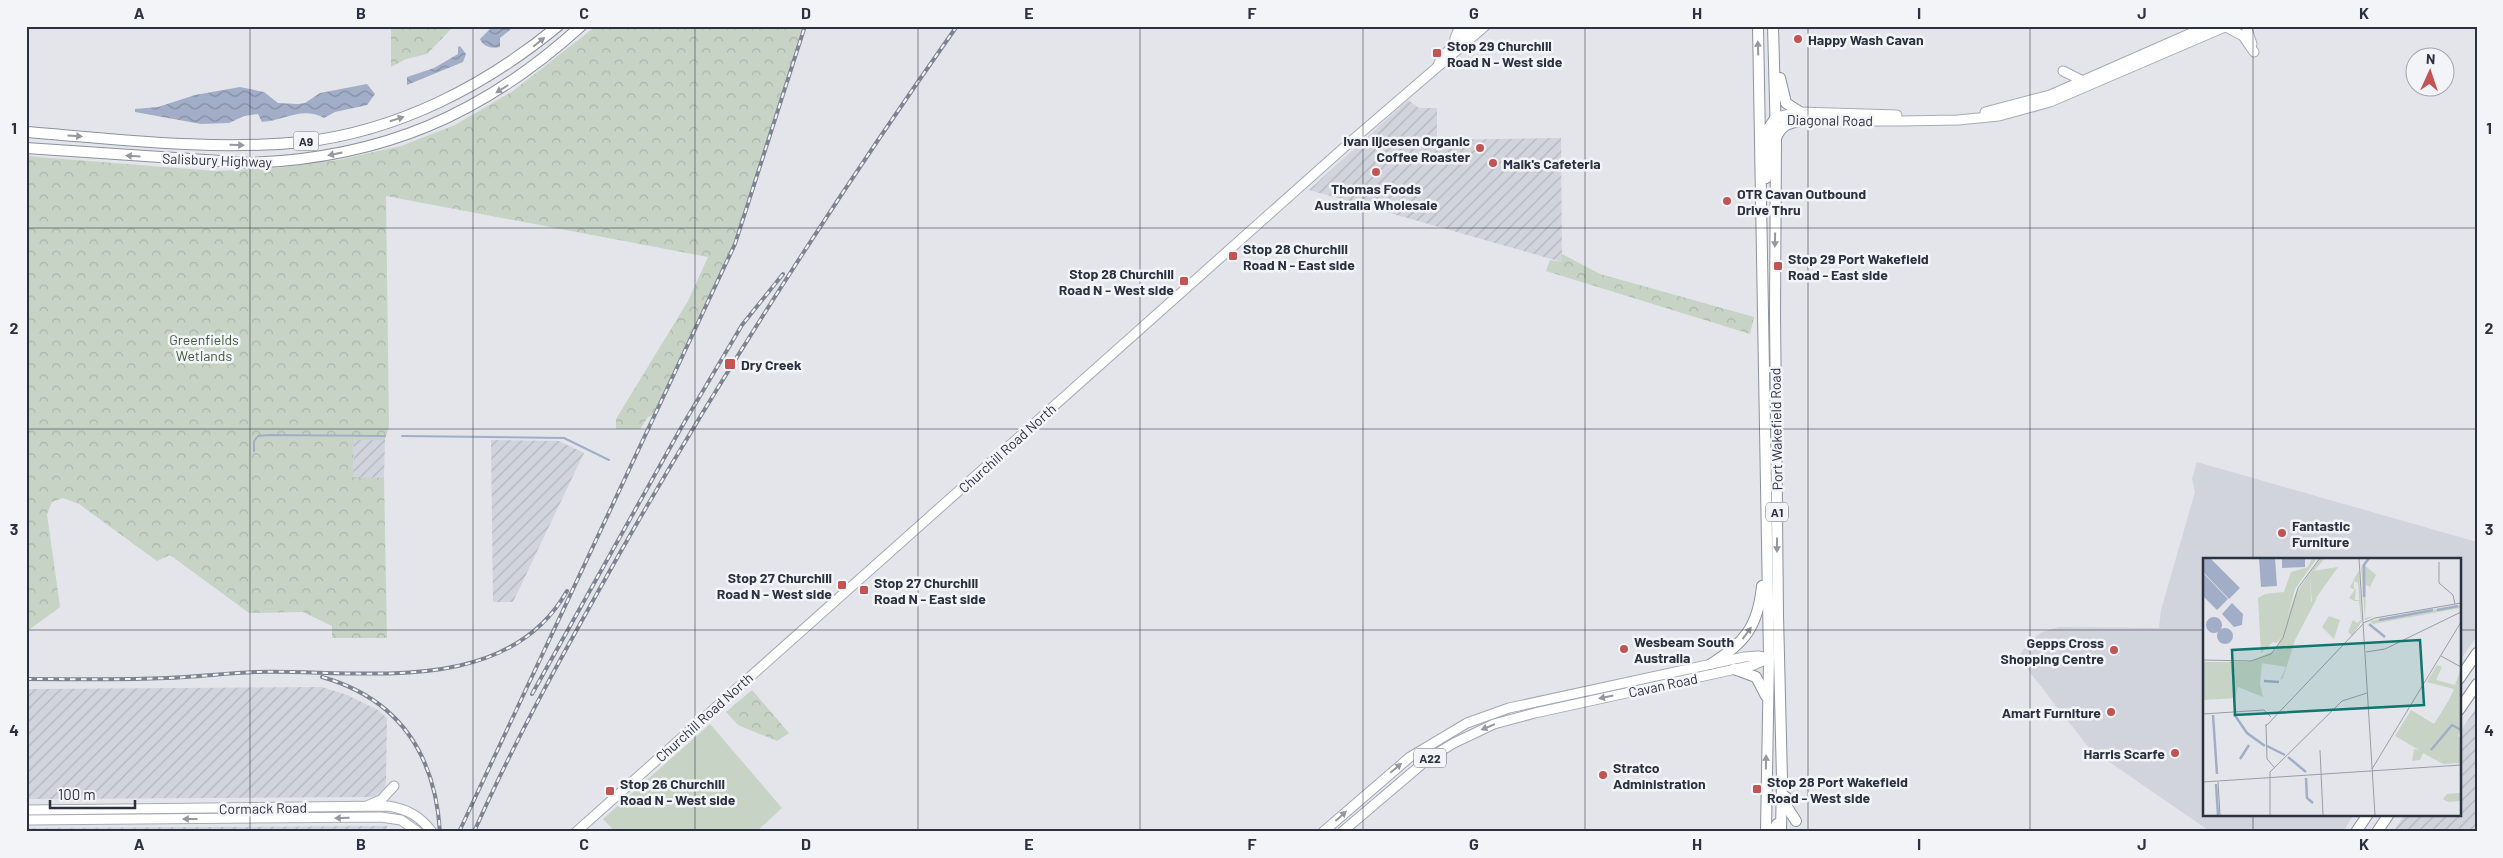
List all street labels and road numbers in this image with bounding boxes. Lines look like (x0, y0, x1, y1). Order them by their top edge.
street label: Diagonal Road (1787, 111, 1873, 129)
road number: A9 (294, 132, 318, 150)
street label: Salisbury Highway (162, 150, 273, 170)
street label: Port Wakefield Road (1766, 368, 1786, 490)
street label: Churchill Road North (955, 400, 1059, 496)
road number: A1 (1766, 502, 1788, 522)
street label: Churchill Road North (652, 669, 756, 765)
street label: Cavan Road (1627, 669, 1699, 701)
road number: A22 (1414, 748, 1446, 768)
street label: Cormack Road (219, 799, 307, 817)

